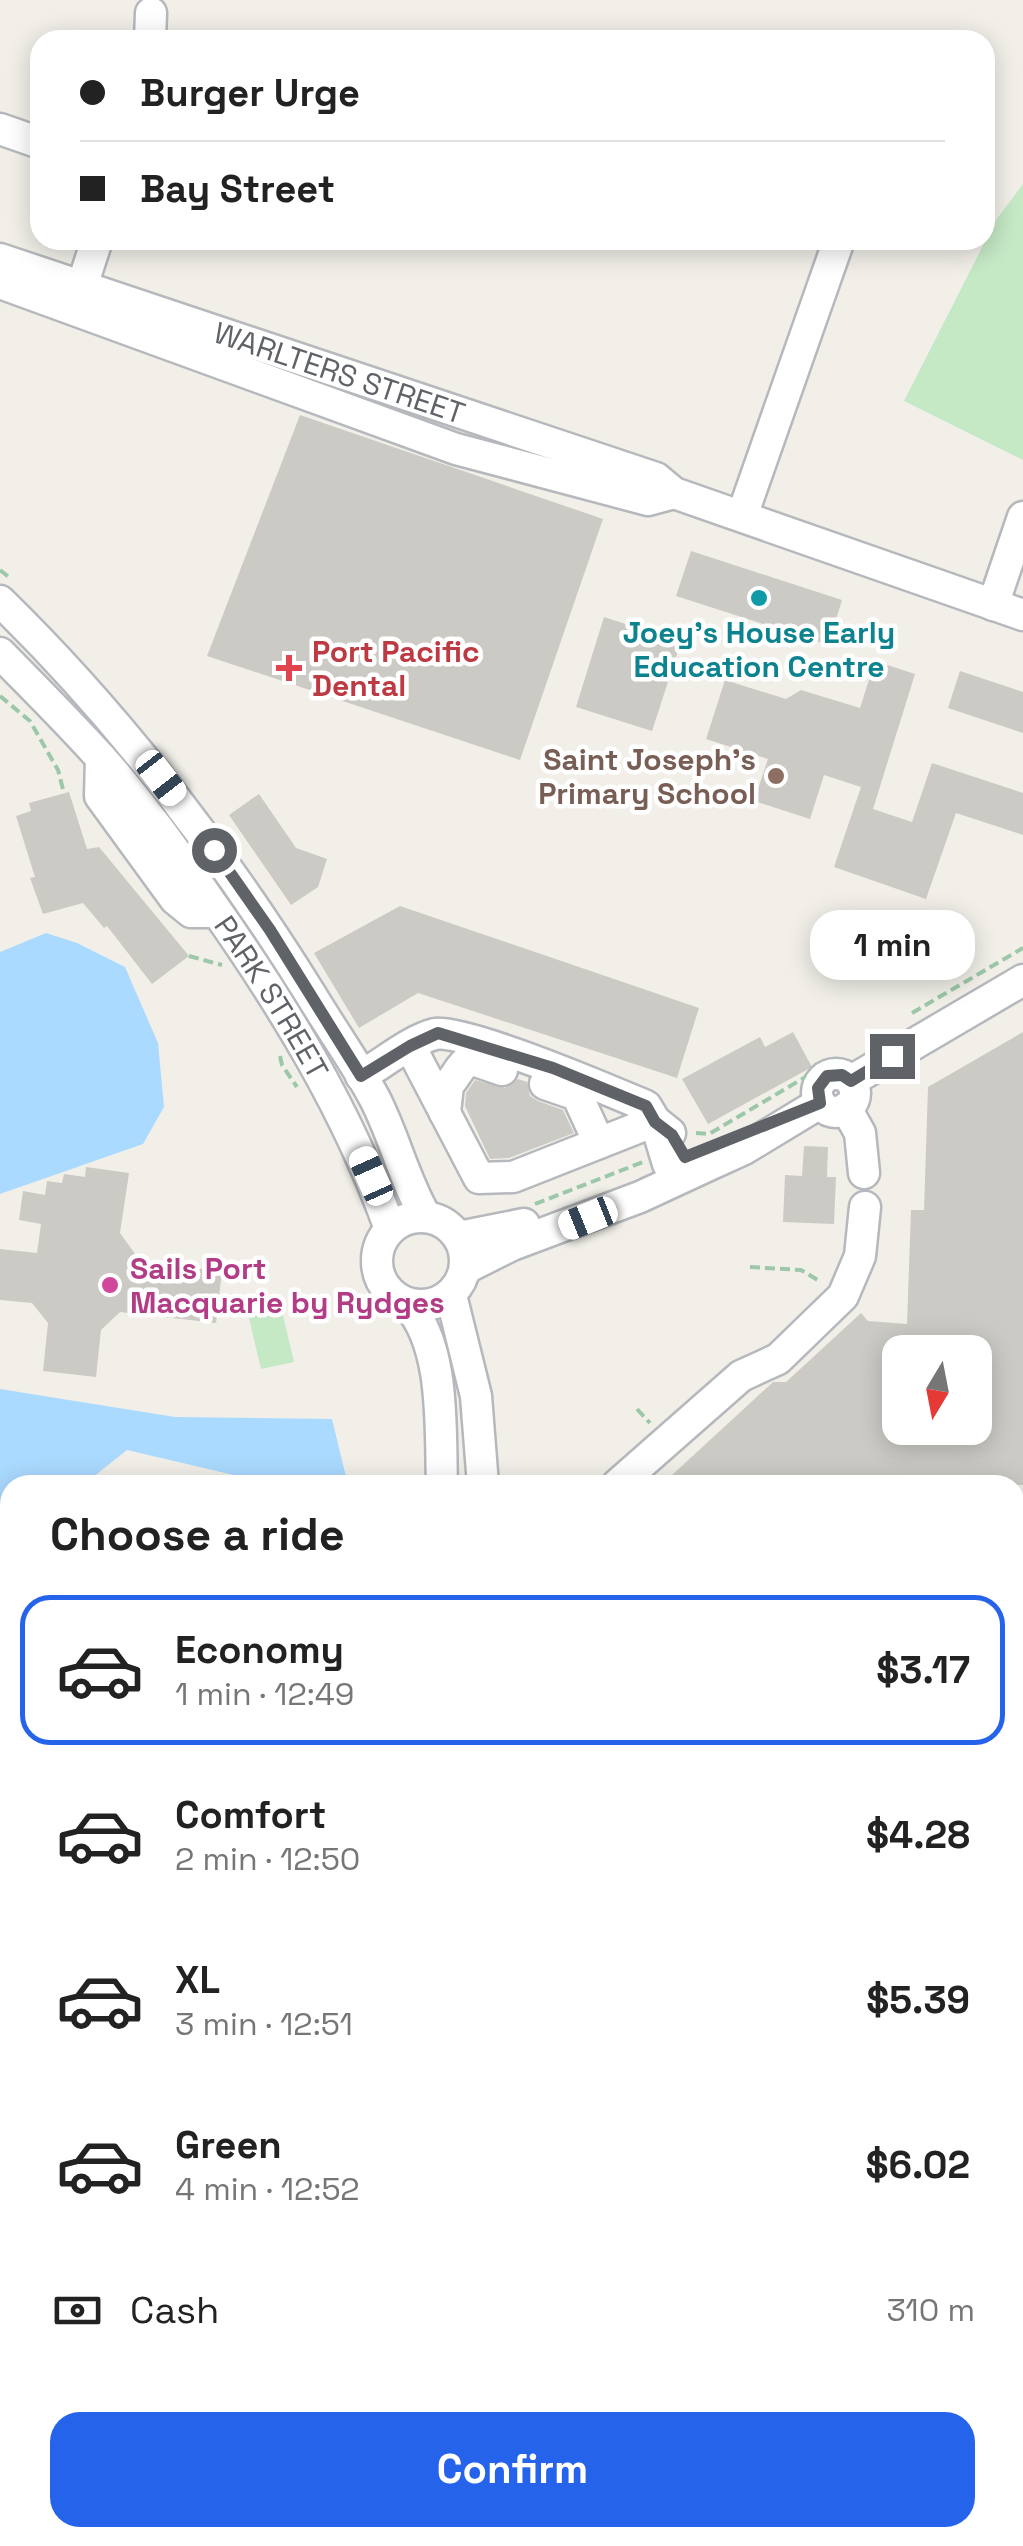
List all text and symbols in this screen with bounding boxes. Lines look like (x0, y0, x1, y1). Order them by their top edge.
text: Burger Urge (140, 69, 360, 117)
text: Bay Street (140, 165, 335, 213)
street label: WARLTERS STREET (209, 312, 470, 432)
marker: Joey's House Early Education Centre (748, 587, 770, 609)
place label: Joey's House Early Education Centre (623, 613, 895, 686)
place label: Port Pacific Dental (312, 632, 480, 705)
marker: Port Pacific Dental (276, 655, 302, 681)
place label: Saint Joseph's Primary School (538, 740, 756, 813)
car (131, 745, 191, 811)
marker: Saint Joseph's Primary School (765, 765, 787, 787)
route start (192, 828, 237, 873)
street label: PARK STREET (206, 908, 338, 1086)
callout: 1 min (810, 911, 974, 981)
text: 1 min (853, 925, 932, 965)
route end (870, 1034, 915, 1079)
car (345, 1142, 397, 1210)
car (555, 1193, 621, 1243)
place label: Sails Port Macquarie by Rydges (130, 1249, 445, 1322)
marker: Sails Port Macquarie by Rydges (99, 1274, 121, 1296)
north arrow (882, 1335, 992, 1445)
map controls (882, 1335, 992, 1445)
text: Choose a ride (50, 1506, 345, 1563)
icon: car (55, 1625, 145, 1715)
text: Economy (175, 1626, 344, 1674)
text: $3.17 (876, 1646, 970, 1694)
text: 1 min · 12:49 (175, 1674, 354, 1714)
icon: car (55, 1790, 145, 1880)
text: Comfort (175, 1791, 326, 1839)
text: $4.28 (866, 1811, 970, 1859)
text: 2 min · 12:50 (175, 1839, 360, 1879)
icon: car (55, 1955, 145, 2045)
text: XL (175, 1956, 220, 2004)
text: $5.39 (866, 1976, 970, 2024)
text: 3 min · 12:51 (175, 2004, 353, 2044)
icon: car (55, 2120, 145, 2210)
text: Green (175, 2121, 282, 2169)
text: $6.02 (865, 2141, 970, 2189)
text: 4 min · 12:52 (175, 2169, 360, 2209)
icon: cash (50, 2283, 105, 2338)
text: Cash (130, 2286, 219, 2334)
text: 310 m (887, 2290, 975, 2330)
button: Confirm (50, 2412, 975, 2527)

